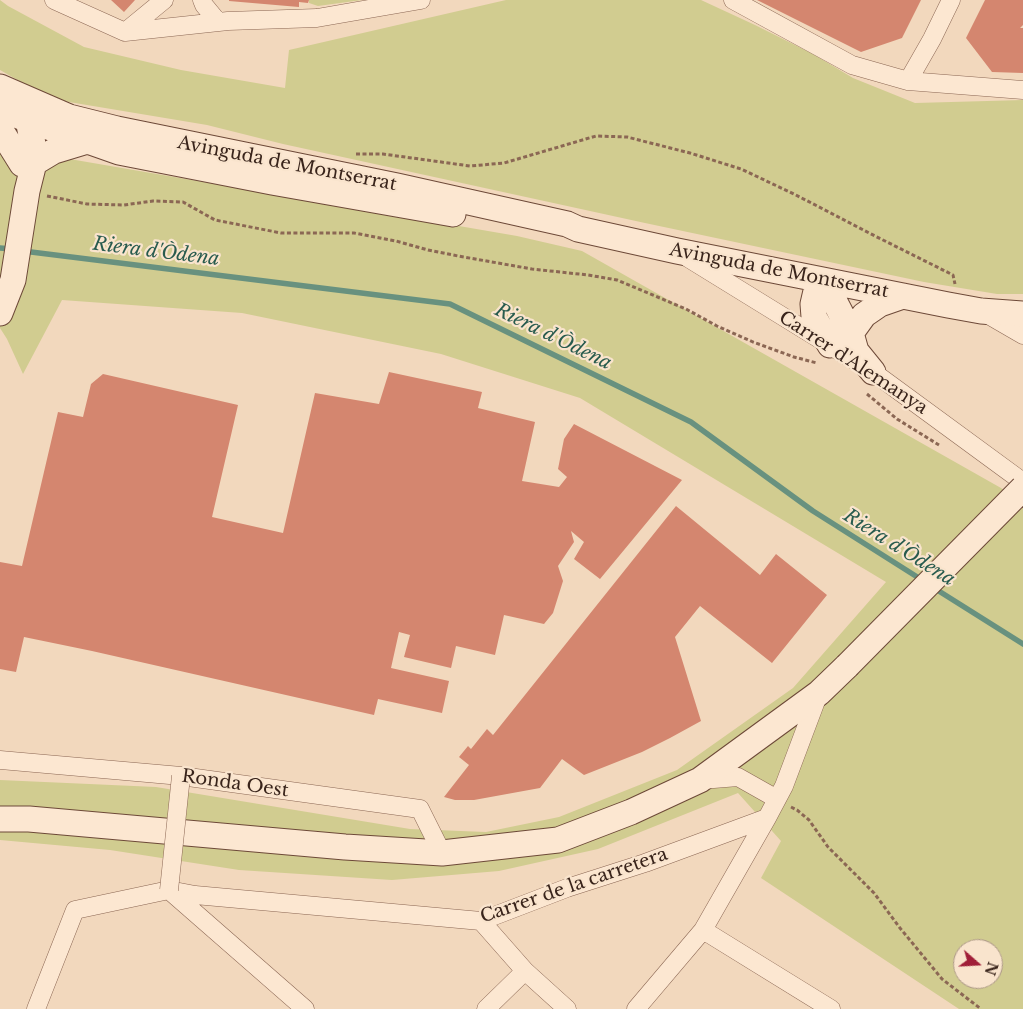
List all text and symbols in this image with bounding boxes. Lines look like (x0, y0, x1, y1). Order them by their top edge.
street label: Avinguda de Montserrat (176, 132, 398, 196)
water label: Riera d'Òdena (91, 233, 221, 271)
street label: Avinguda de Montserrat (668, 239, 890, 303)
water label: Riera d'Òdena (491, 299, 615, 375)
street label: Carrer d'Alemanya (775, 307, 931, 419)
water label: Riera d'Òdena (839, 505, 959, 591)
street label: Ronda Oest (180, 766, 290, 802)
street label: Carrer de la carretera (478, 844, 670, 928)
north arrow (953, 939, 1003, 989)
text: N (981, 959, 1002, 978)

